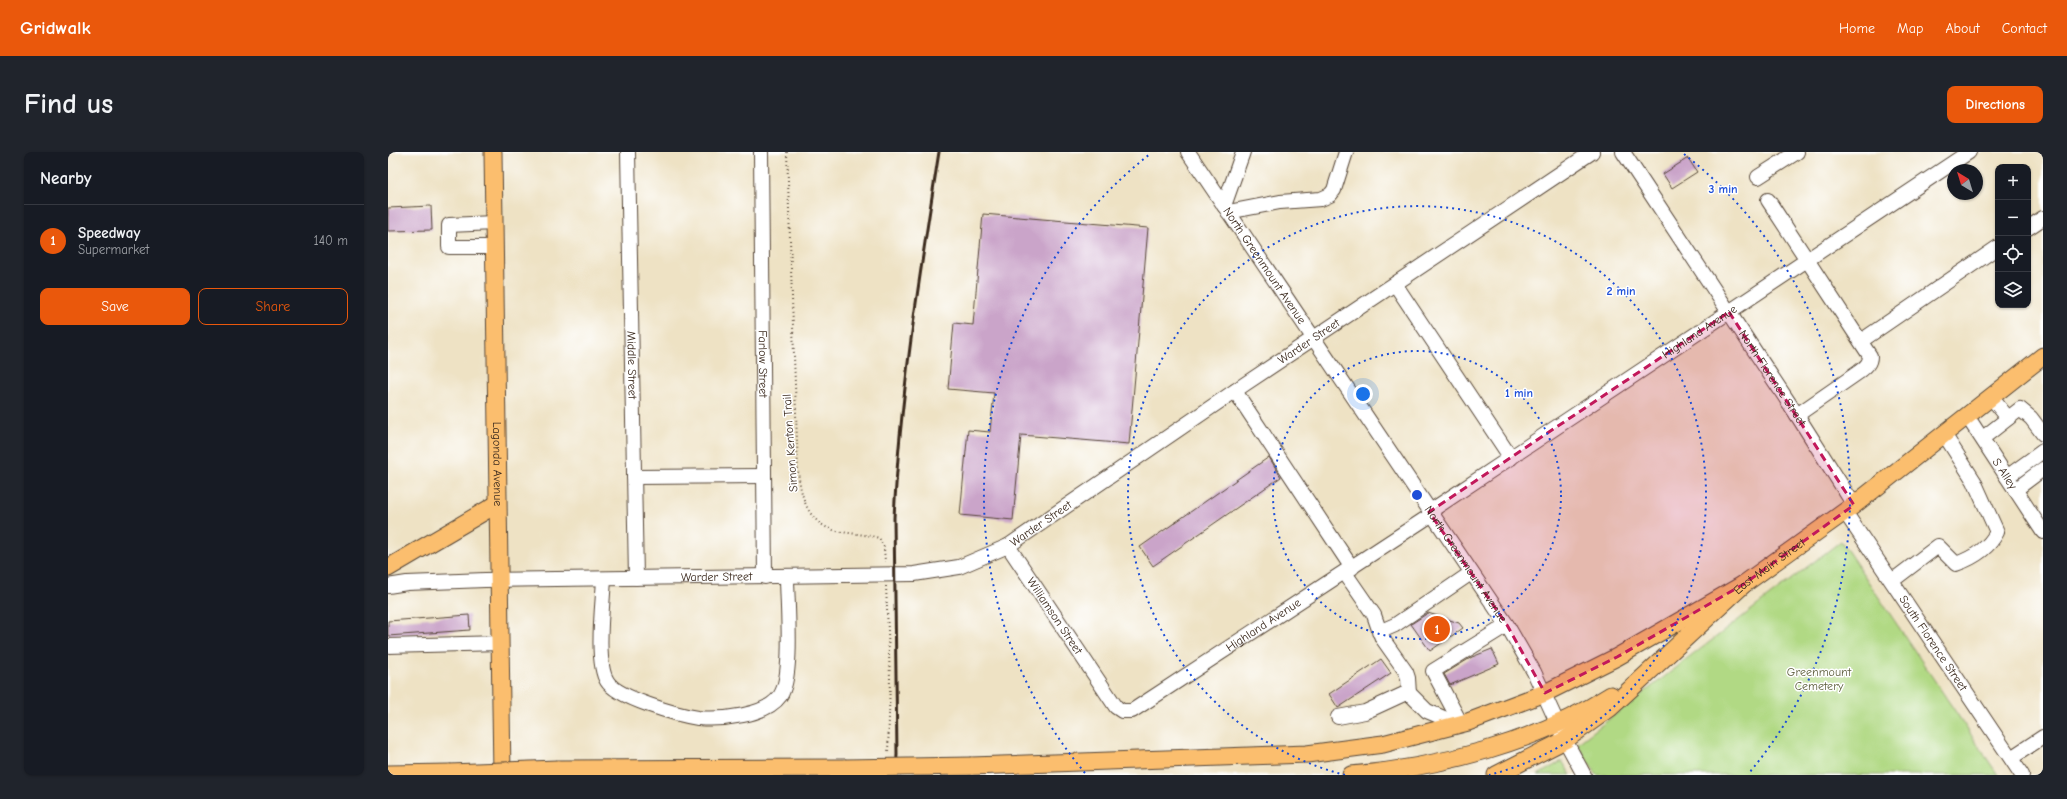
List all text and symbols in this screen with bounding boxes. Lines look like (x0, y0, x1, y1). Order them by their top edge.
text: Gridwalk (20, 17, 91, 39)
text: Home (1839, 20, 1875, 37)
text: Map (1897, 20, 1923, 37)
text: About (1945, 20, 1980, 37)
text: Contact (2002, 20, 2047, 37)
button: Directions (1947, 86, 2043, 123)
text: Find us (24, 88, 113, 120)
north arrow (1947, 164, 1983, 200)
map controls (1995, 164, 2031, 308)
button: + (1995, 164, 2031, 200)
text: Nearby (40, 169, 91, 188)
text: 3 min (1708, 182, 1738, 196)
button: − (1995, 200, 2031, 236)
street label: North Greenmount Avenue (1220, 205, 1309, 327)
text: Speedway (78, 224, 140, 242)
text: 1 (50, 233, 56, 248)
text: 140 m (314, 233, 348, 248)
button: locate (1995, 236, 2031, 272)
text: Supermarket (78, 242, 149, 257)
button: layers (1995, 272, 2031, 308)
text: 2 min (1606, 284, 1636, 298)
button: Save (40, 288, 190, 325)
button: Share (198, 288, 348, 325)
street label: Highland Avenue (1659, 302, 1739, 362)
street label: Warder Street (1275, 315, 1343, 367)
street label: North Florence Street (1736, 327, 1809, 429)
street label: Farlow Street (756, 330, 770, 398)
street label: Middle Street (624, 331, 640, 400)
your location (1353, 384, 1373, 404)
text: 1 min (1505, 386, 1533, 400)
street label: Simon Kenton Trail (780, 394, 800, 492)
street label: Lagonda Avenue (490, 422, 505, 506)
street label: S Alley (1990, 456, 2020, 492)
centre of rings (1410, 488, 1424, 502)
street label: Warder Street (1007, 497, 1075, 549)
street label: North Greenmount Avenue (1422, 503, 1510, 625)
street label: East Main Street (1730, 535, 1808, 597)
street label: Warder Street (681, 569, 753, 584)
street label: Williamson Street (1024, 575, 1086, 657)
street label: South Florence Street (1896, 593, 1971, 694)
street label: Highland Avenue (1223, 595, 1303, 655)
pin: 1 (1424, 614, 1450, 644)
park label: Greenmount Cemetery (1787, 665, 1852, 693)

